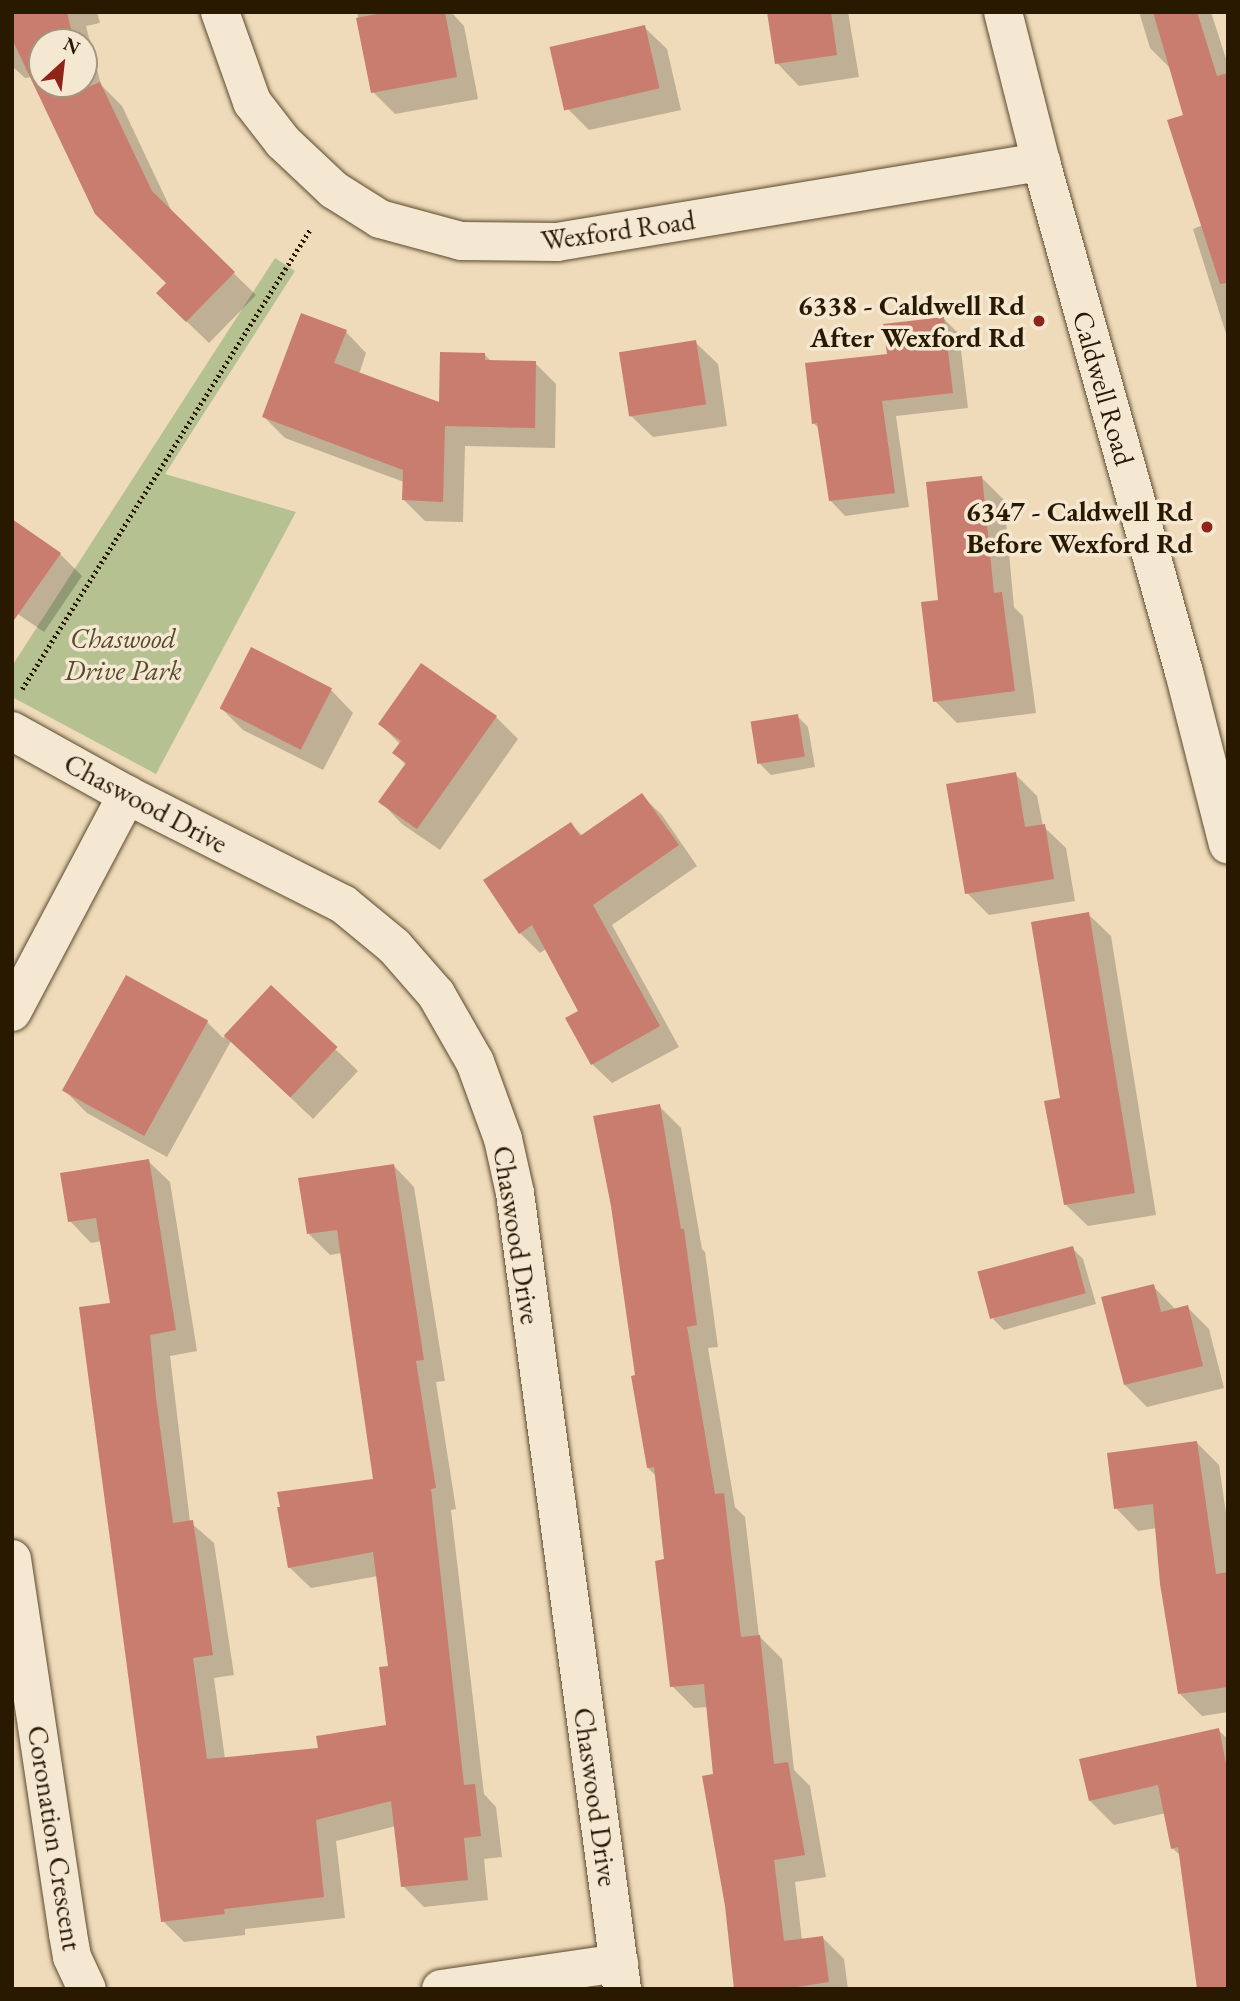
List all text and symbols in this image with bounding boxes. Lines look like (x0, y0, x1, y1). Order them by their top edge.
north arrow (28, 28, 98, 98)
text: N (59, 31, 84, 60)
street label: Wexford Road (539, 203, 697, 257)
place label: 6338 - Caldwell Rd After Wexford Rd (798, 288, 1025, 354)
street label: Caldwell Road (1066, 307, 1142, 469)
marker: 6338 - Caldwell Rd After Wexford Rd (1031, 313, 1047, 329)
place label: 6347 - Caldwell Rd Before Wexford Rd (966, 494, 1193, 560)
marker: 6347 - Caldwell Rd Before Wexford Rd (1199, 519, 1215, 535)
park label: Chaswood Drive Park (64, 621, 182, 687)
street label: Chaswood Drive (59, 746, 233, 860)
street label: Chaswood Drive (486, 1143, 548, 1327)
street label: Chaswood Drive (567, 1705, 625, 1889)
street label: Coronation Crescent (21, 1723, 89, 1953)

